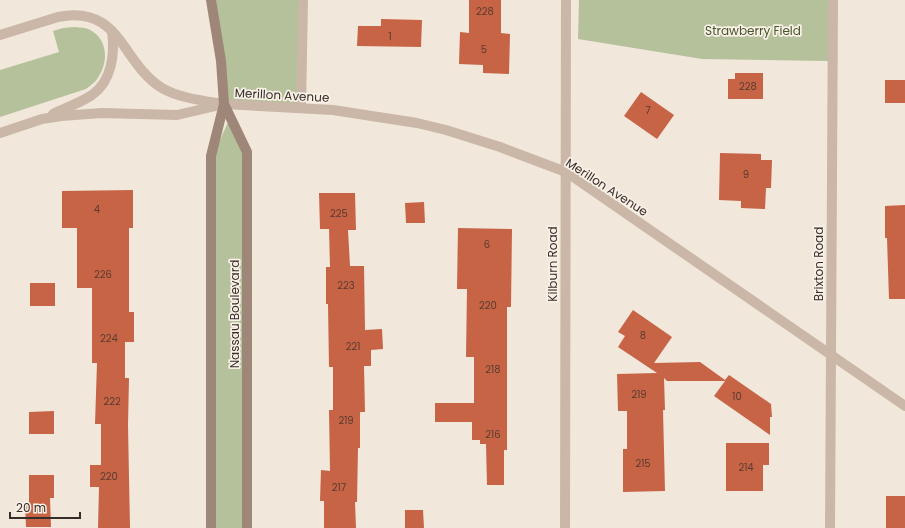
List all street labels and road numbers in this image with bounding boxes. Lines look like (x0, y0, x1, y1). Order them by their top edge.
street label: Merillon Avenue (234, 84, 330, 106)
street label: Merillon Avenue (563, 154, 651, 220)
street label: Kilburn Road (544, 226, 561, 302)
street label: Brixton Road (810, 227, 827, 301)
street label: Nassau Boulevard (226, 260, 243, 368)

